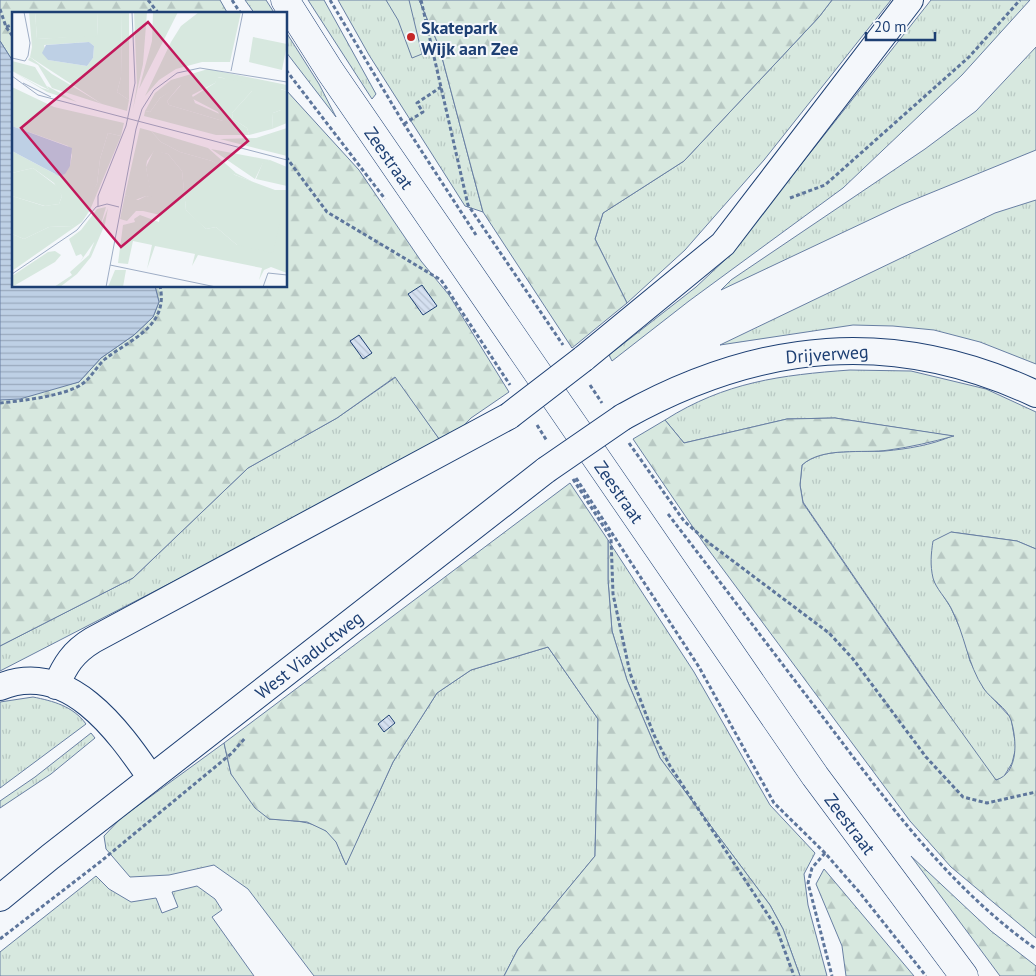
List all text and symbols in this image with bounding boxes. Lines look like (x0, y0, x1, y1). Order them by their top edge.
scale bar (866, 10, 935, 42)
inset map (12, 12, 288, 288)
place label: Skatepark Wijk aan Zee (421, 16, 518, 60)
text: 20 m (874, 17, 907, 36)
marker: Skatepark Wijk aan Zee (405, 31, 417, 43)
street label: Zeestraat (359, 122, 419, 194)
street label: Drijverweg (785, 340, 869, 368)
street label: Zeestraat (589, 456, 649, 528)
street label: West Viaductweg (251, 606, 367, 704)
street label: Zeestraat (820, 789, 880, 859)

